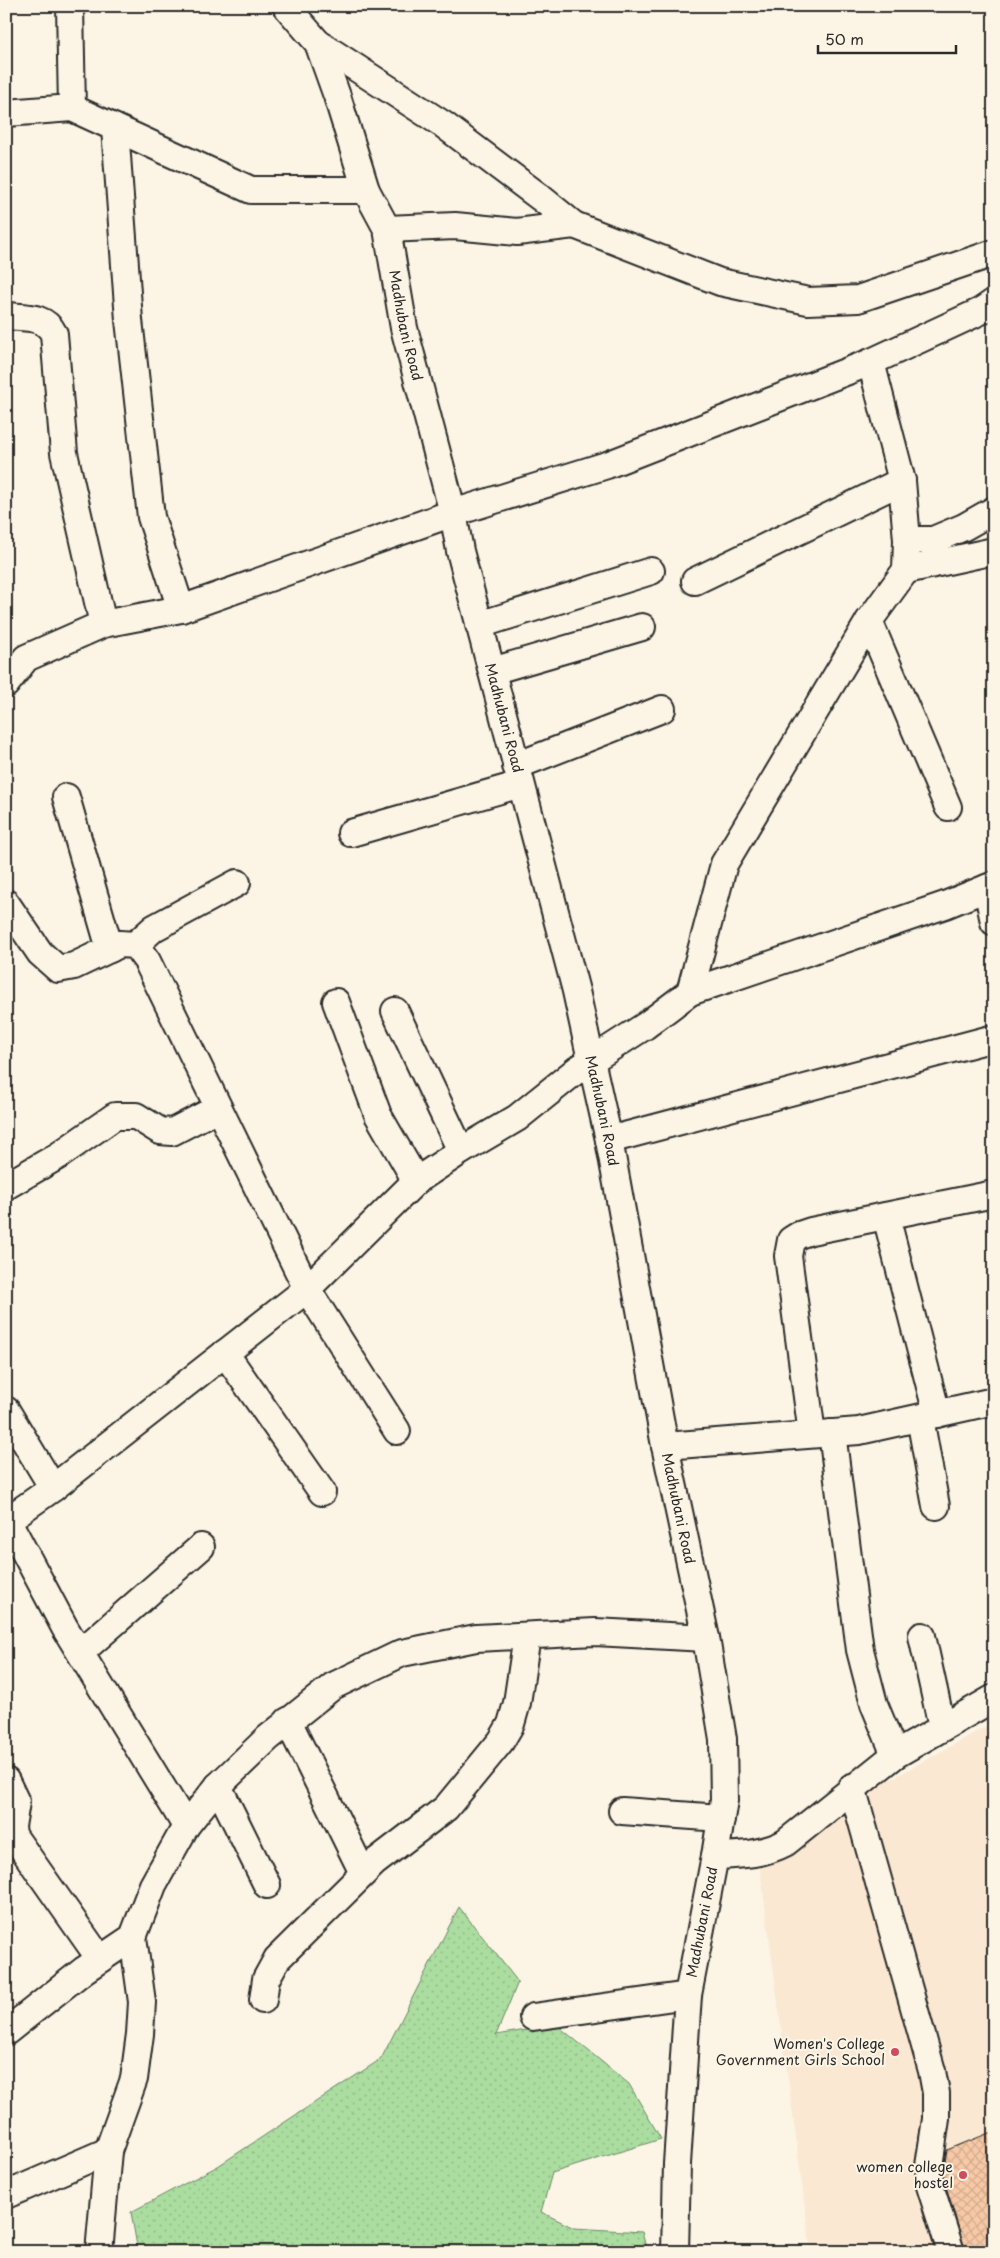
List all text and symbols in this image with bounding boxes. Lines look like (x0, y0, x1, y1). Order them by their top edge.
scale bar (818, 22, 955, 54)
text: 50 m (825, 27, 864, 50)
street label: Madhubani Road (384, 268, 428, 383)
street label: Madhubani Road (480, 661, 529, 775)
street label: Madhubani Road (580, 1053, 625, 1168)
street label: Madhubani Road (657, 1451, 701, 1566)
street label: Madhubani Road (680, 1865, 723, 1979)
place label: Women's College Government Girls School (716, 2033, 885, 2070)
marker: Women's College Government Girls School (889, 2046, 901, 2058)
place label: women college hostel (856, 2156, 953, 2193)
marker: women college hostel (957, 2169, 969, 2181)

